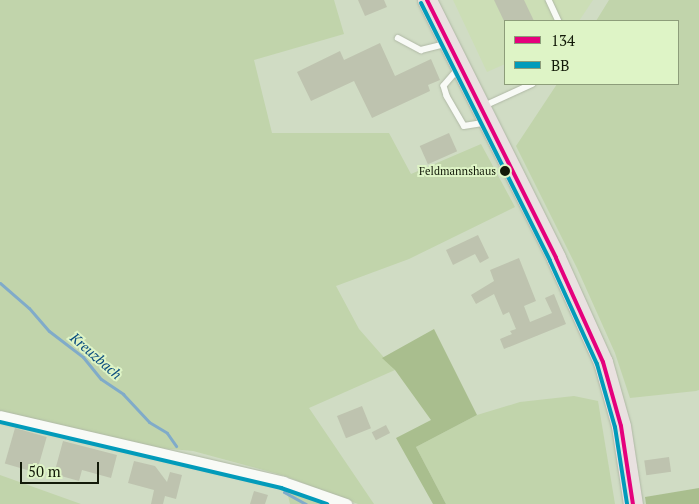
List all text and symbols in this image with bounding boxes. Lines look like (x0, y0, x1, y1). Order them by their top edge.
legend (504, 20, 679, 85)
text: 134 (551, 30, 575, 50)
text: BB (551, 55, 569, 75)
place label: Feldmannshaus (419, 164, 496, 178)
marker: Feldmannshaus (500, 166, 510, 176)
water label: Kreuzbach (67, 329, 125, 383)
scale bar (22, 452, 101, 484)
text: 50 m (28, 461, 61, 481)

